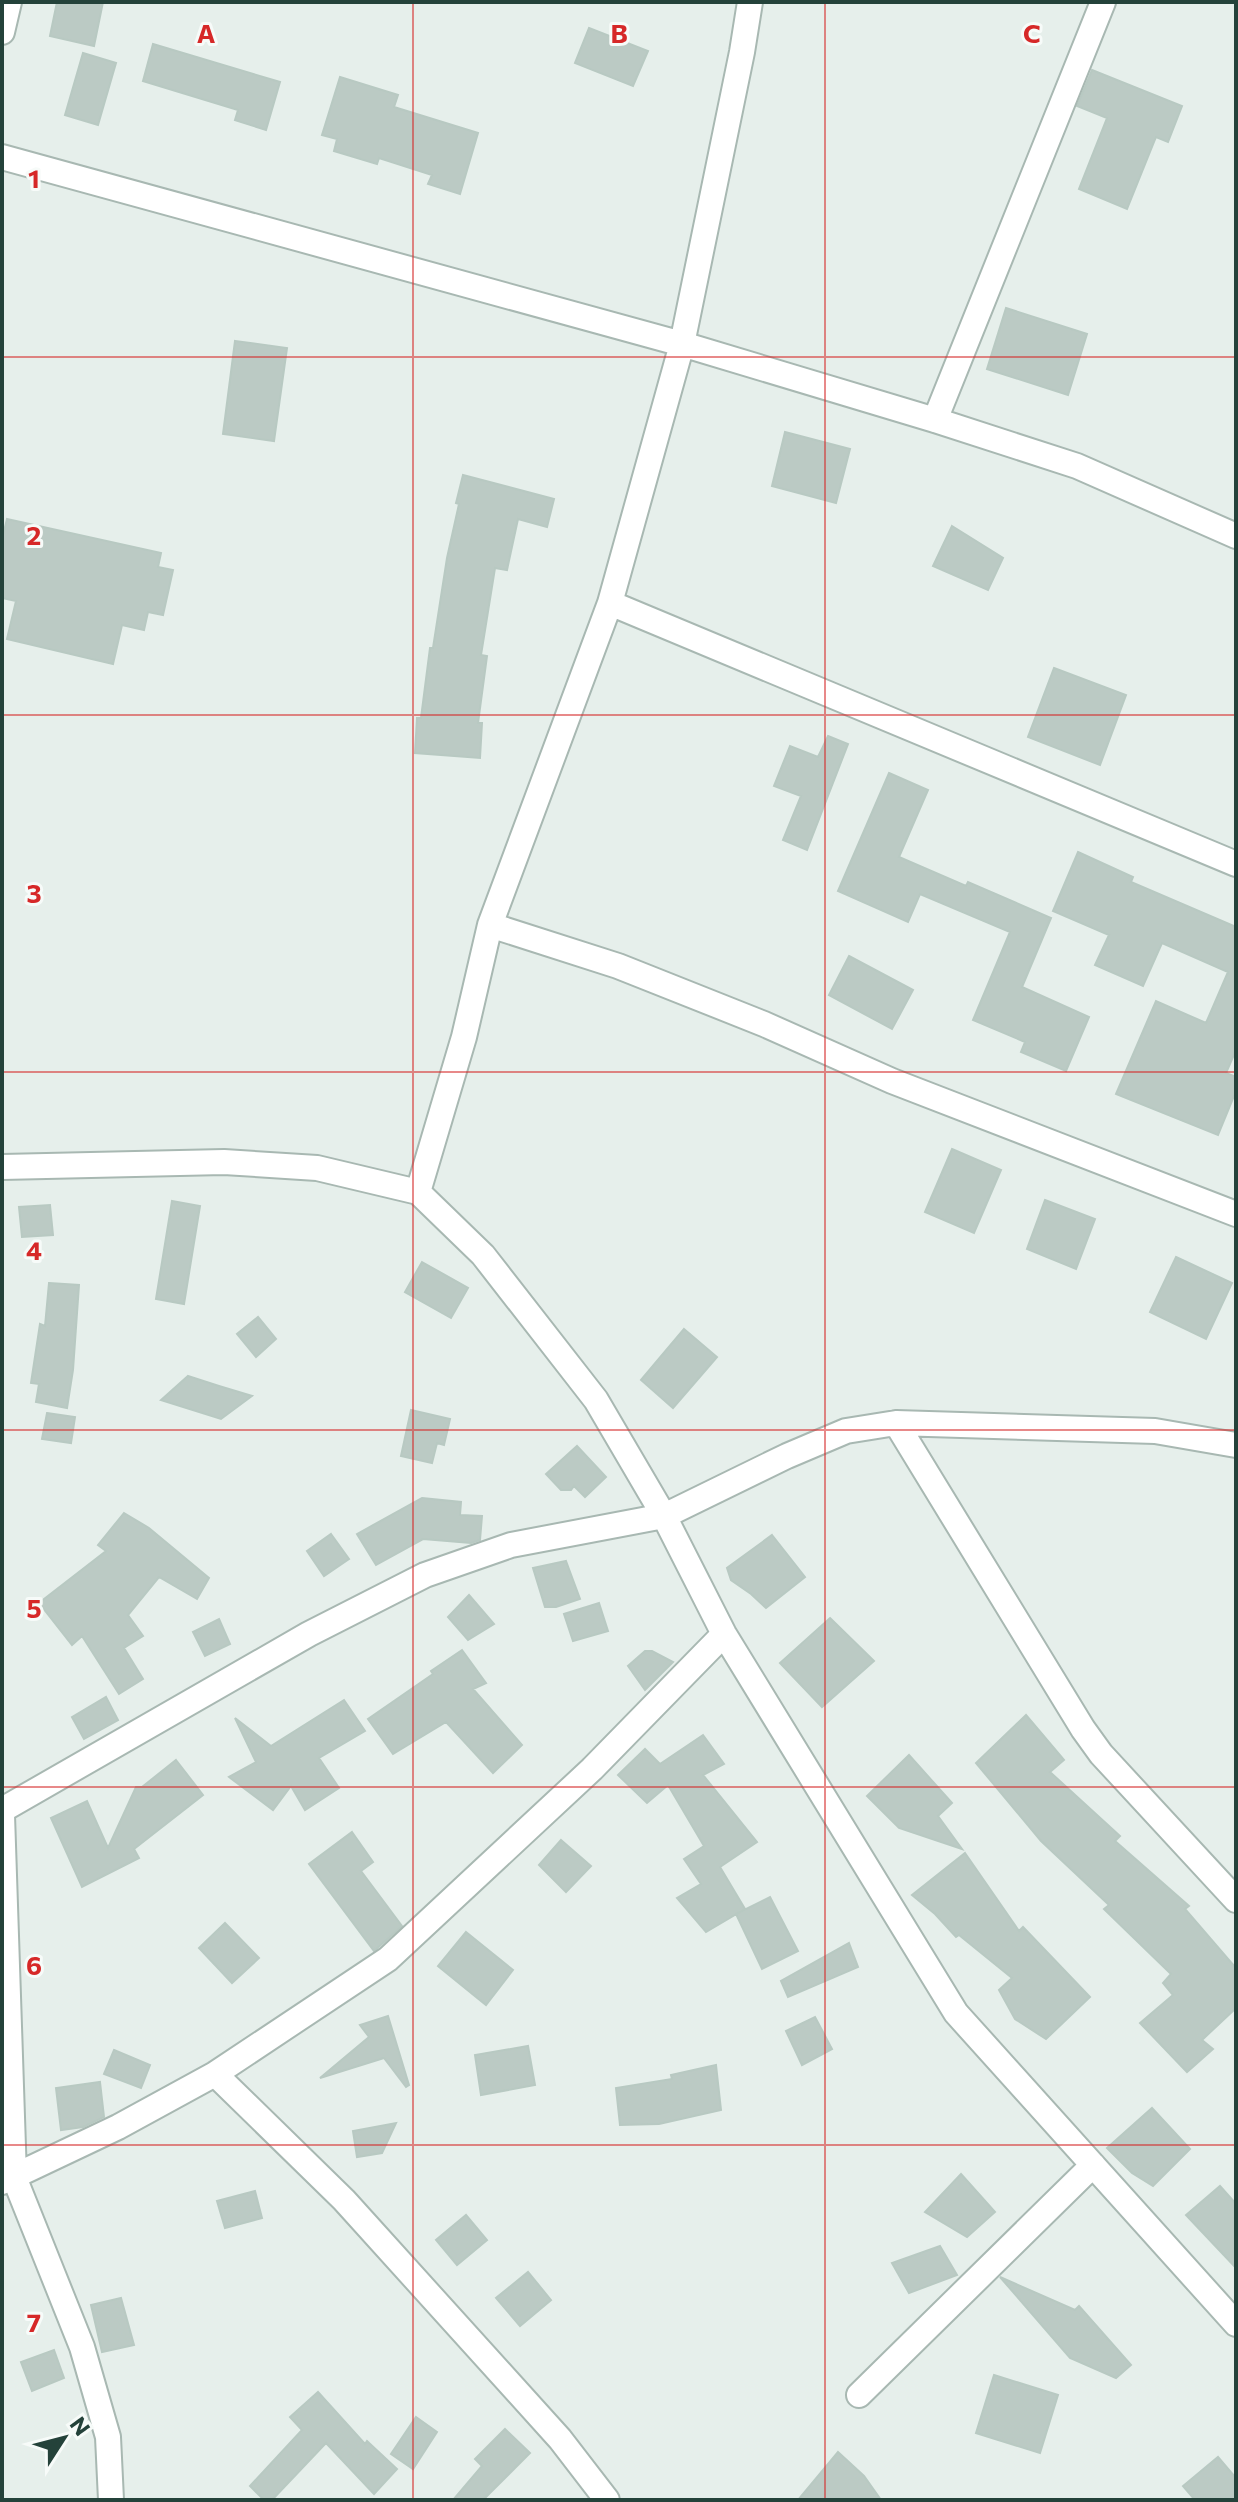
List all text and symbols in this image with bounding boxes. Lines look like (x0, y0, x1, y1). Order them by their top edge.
text: A (197, 17, 216, 48)
text: B (610, 17, 628, 48)
text: C (1023, 17, 1041, 48)
text: 1 (28, 162, 40, 193)
text: 2 (27, 519, 41, 550)
text: 3 (26, 877, 42, 908)
text: 4 (26, 1234, 42, 1265)
text: 5 (26, 1592, 42, 1623)
text: 6 (26, 1949, 42, 1980)
text: 7 (27, 2306, 41, 2337)
north arrow (24, 2398, 104, 2478)
text: N (65, 2411, 96, 2441)

